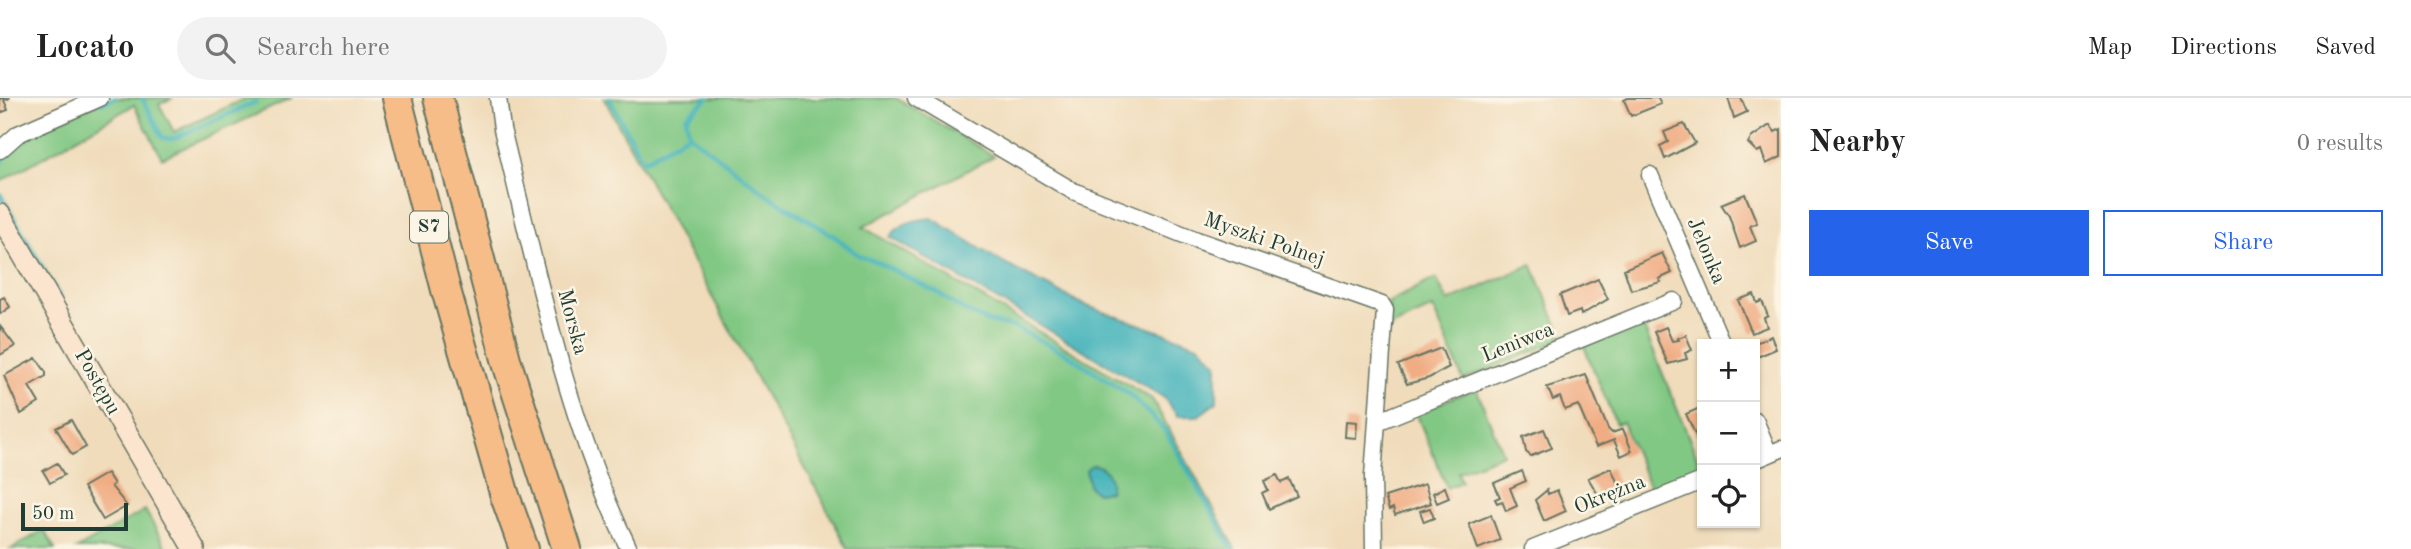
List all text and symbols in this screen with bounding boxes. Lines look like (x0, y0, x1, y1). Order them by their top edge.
search box (177, 17, 667, 80)
icon: search (201, 29, 239, 67)
text: Locato (35, 32, 135, 65)
text: Search here (257, 35, 390, 61)
text: Map (2088, 36, 2132, 60)
text: Directions (2170, 36, 2277, 60)
text: Saved (2315, 36, 2376, 60)
text: Nearby (1809, 128, 1906, 158)
text: 0 results (2297, 132, 2383, 155)
street label: Myszki Polnej (1201, 209, 1327, 271)
button: Save (1809, 210, 2089, 276)
button: Share (2103, 210, 2383, 276)
road number: S7 (410, 211, 448, 242)
street label: Jelonka (1683, 215, 1729, 287)
street label: Morska (553, 287, 591, 357)
street label: Leniwca (1479, 319, 1557, 367)
map controls (1697, 339, 1760, 528)
button: + (1697, 339, 1760, 402)
street label: Postępu (70, 346, 124, 418)
button: − (1697, 402, 1760, 465)
button: locate (1697, 465, 1760, 528)
street label: Okrężna (1571, 471, 1649, 519)
scale bar (21, 500, 128, 532)
text: 50 m (32, 505, 74, 524)

